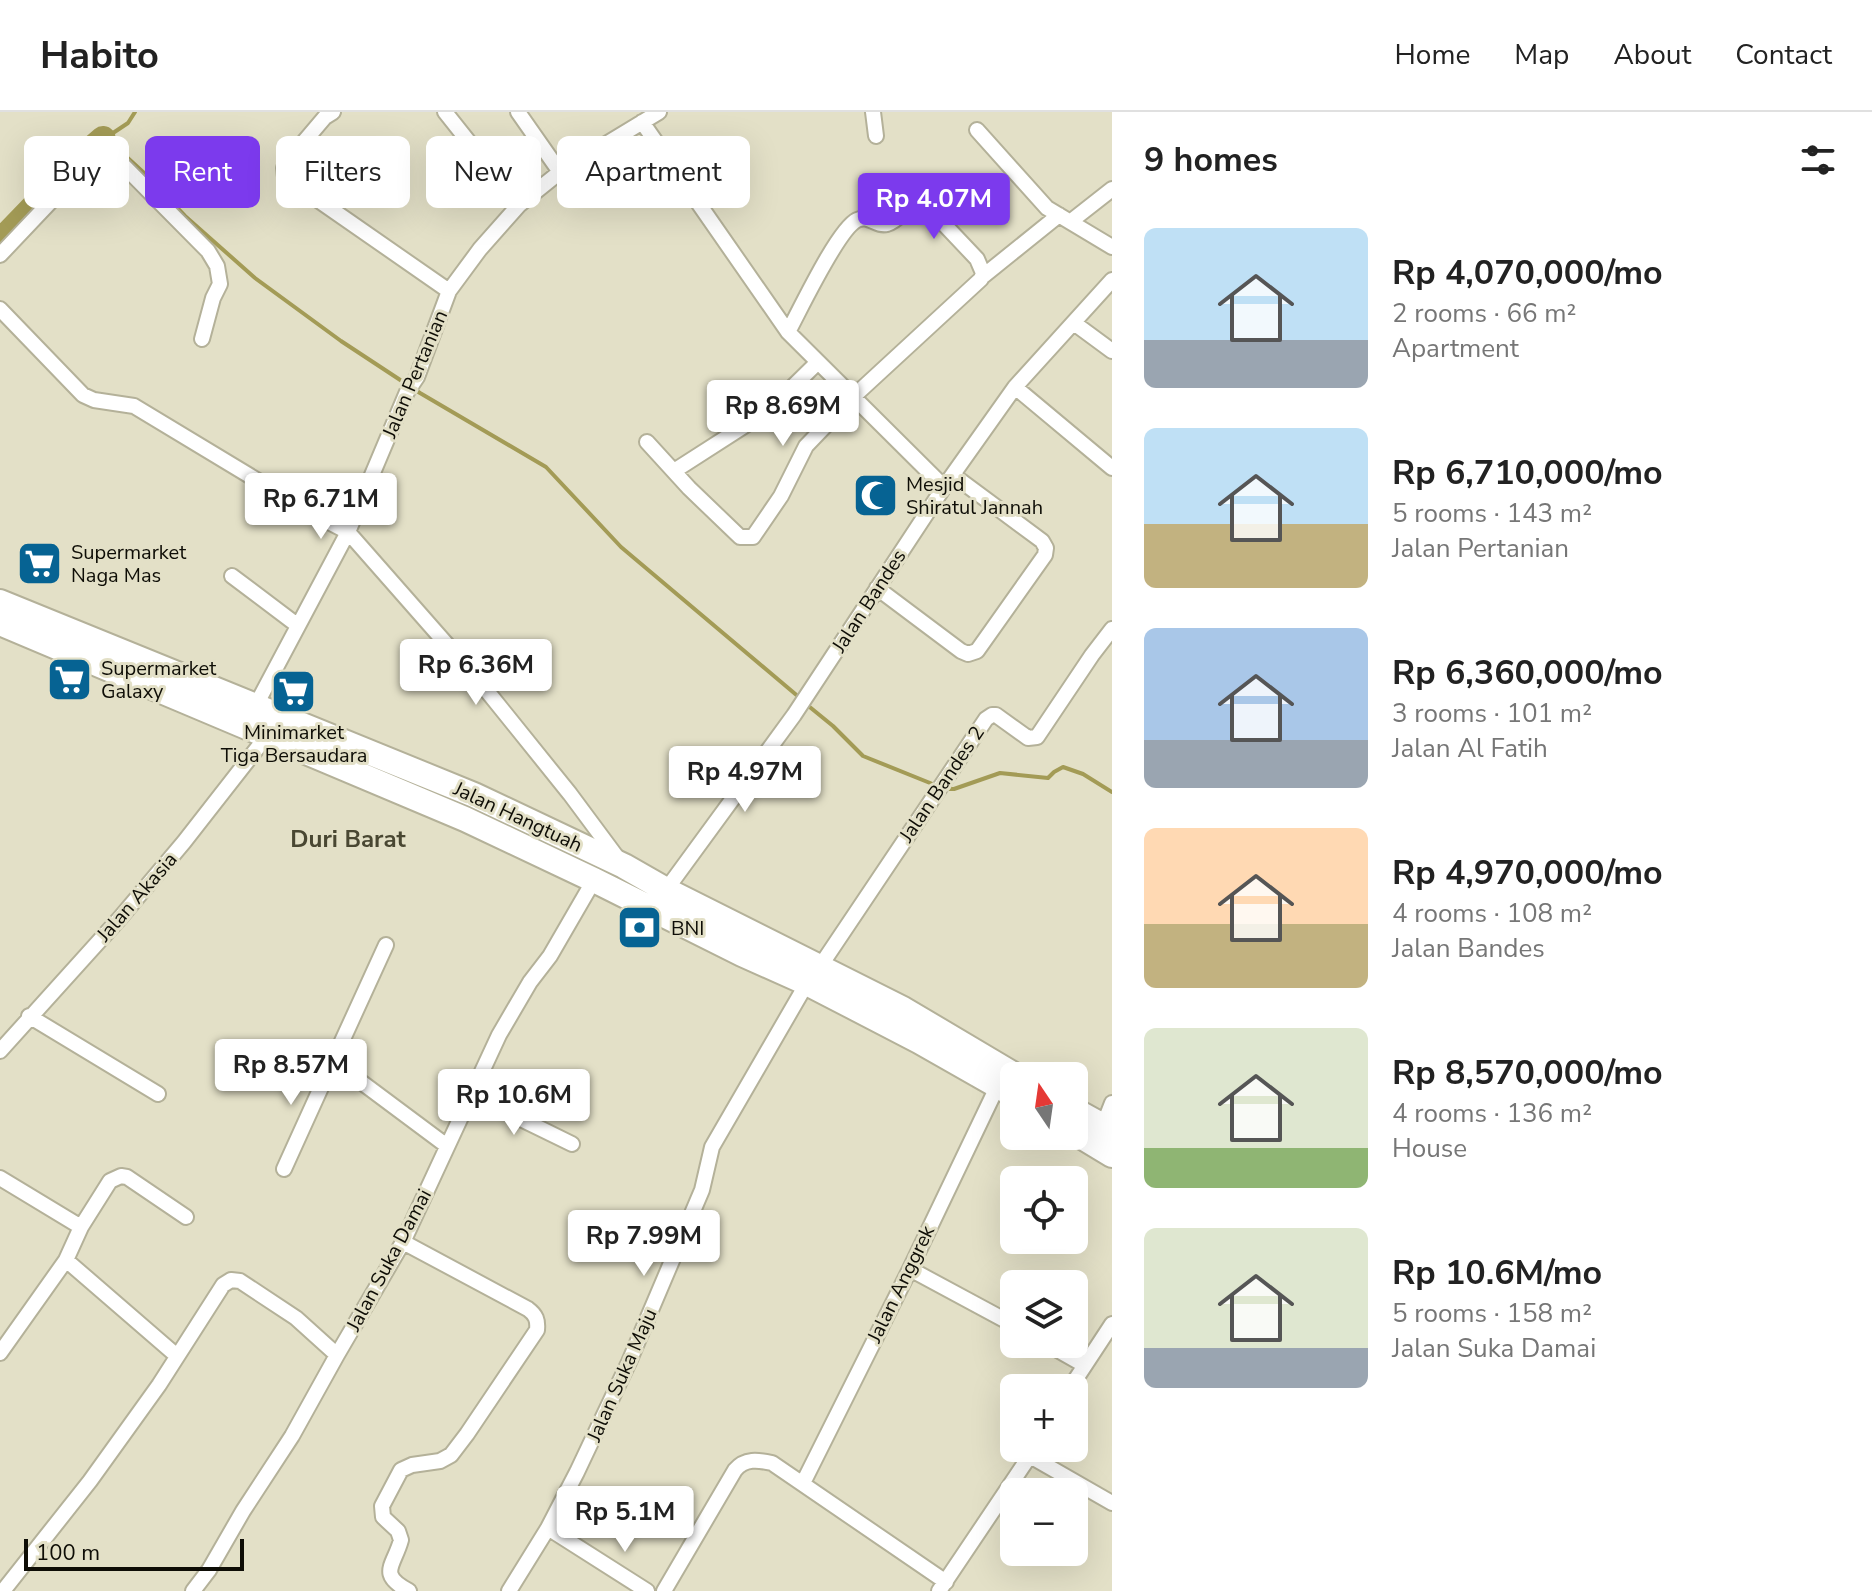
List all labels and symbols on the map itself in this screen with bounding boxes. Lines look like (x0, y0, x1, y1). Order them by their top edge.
pin: Rp 4.07M (851, 173, 1017, 241)
street label: Jalan Pertanian (376, 306, 454, 443)
pin: Rp 8.69M (700, 380, 866, 448)
mosque icon: Mesjid Shiratul Jannah (851, 471, 899, 519)
place label: Mesjid Shiratul Jannah (906, 471, 1043, 521)
pin: Rp 6.71M (238, 473, 404, 541)
supermarket icon: Supermarket Naga Mas (16, 539, 64, 587)
place label: Supermarket Naga Mas (71, 539, 187, 589)
street label: Jalan Bandes (825, 544, 912, 658)
pin: Rp 6.36M (393, 639, 559, 707)
place label: Supermarket Galaxy (101, 655, 217, 705)
supermarket icon: Supermarket Galaxy (46, 656, 94, 704)
supermarket icon: Minimarket Tiga Bersaudara (270, 668, 318, 716)
place label: Minimarket Tiga Bersaudara (221, 719, 367, 769)
street label: Jalan Bandes 2 (893, 721, 991, 848)
pin: Rp 4.97M (662, 746, 828, 814)
street label: Jalan Hangtuah (448, 775, 587, 859)
district label: Duri Barat (290, 823, 407, 855)
street label: Jalan Akasia (90, 847, 183, 948)
bank icon: BNI (616, 904, 664, 952)
place label: BNI (671, 915, 704, 942)
pin: Rp 8.57M (208, 1039, 374, 1107)
north arrow (1000, 1062, 1088, 1150)
pin: Rp 10.6M (431, 1069, 597, 1137)
street label: Jalan Suka Damai (340, 1184, 438, 1337)
pin: Rp 7.99M (561, 1210, 727, 1278)
street label: Jalan Anggrek (861, 1220, 941, 1348)
street label: Jalan Suka Maju (580, 1304, 663, 1447)
pin: Rp 5.1M (551, 1486, 699, 1554)
scale bar (24, 1535, 244, 1571)

